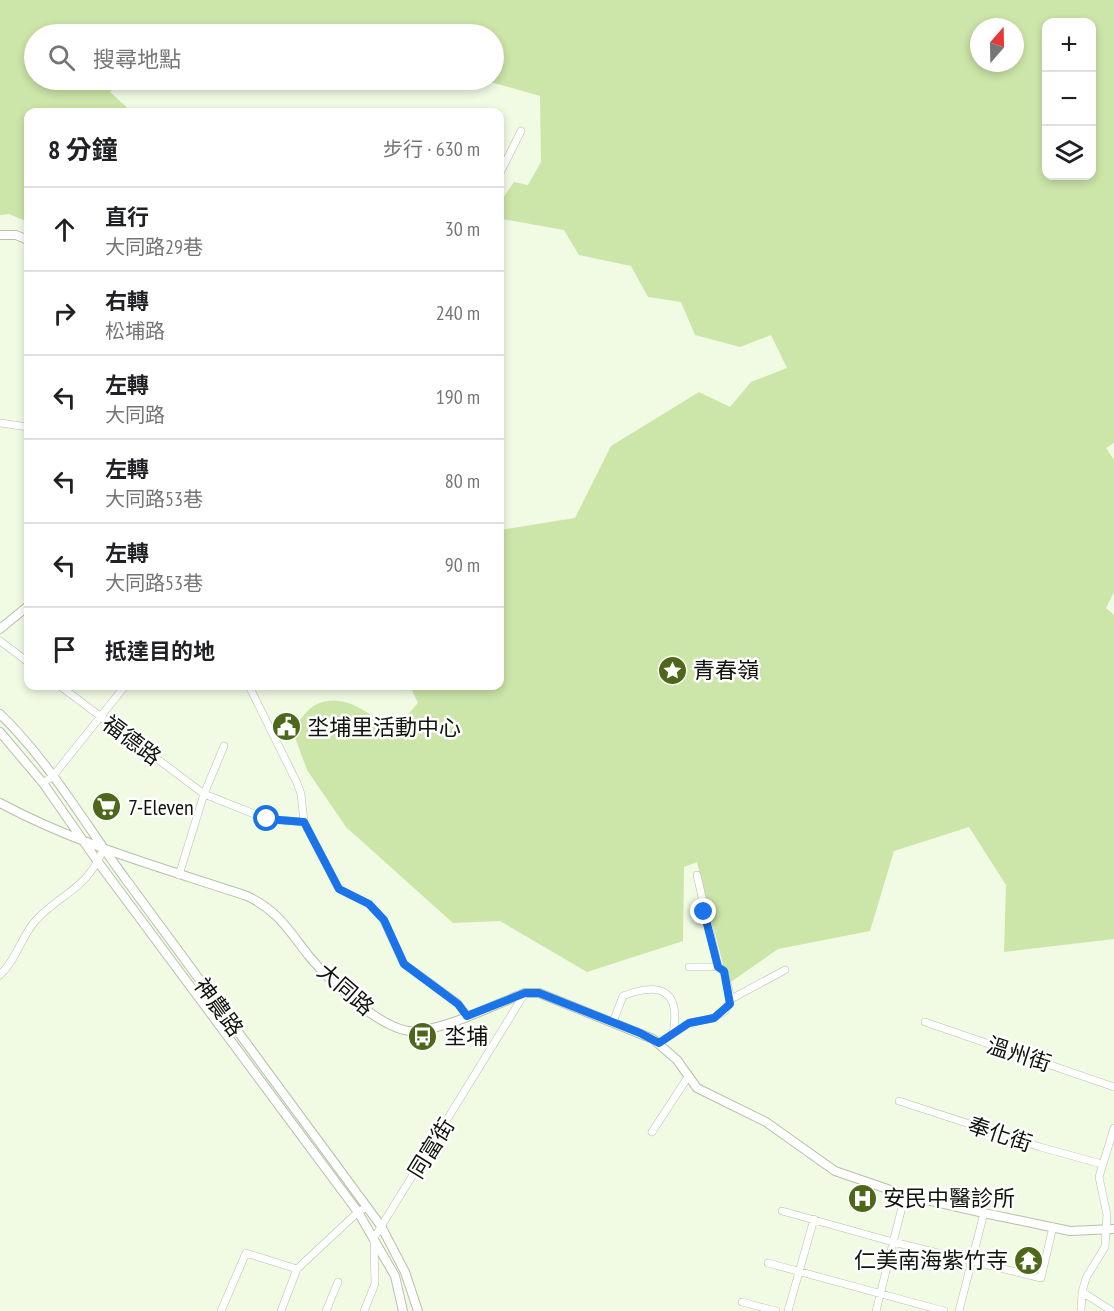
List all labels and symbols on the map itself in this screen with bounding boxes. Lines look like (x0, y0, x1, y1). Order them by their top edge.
north arrow (970, 18, 1024, 72)
place icon: 青春嶺 (656, 654, 688, 686)
place label: 青春嶺 (693, 656, 759, 684)
street label: 福德路 (97, 709, 167, 771)
public building icon: 坔埔里活動中心 (270, 711, 302, 743)
place label: 坔埔里活動中心 (307, 713, 461, 741)
supermarket icon: 7-Eleven (91, 791, 123, 823)
place label: 7-Eleven (128, 793, 194, 821)
route start (253, 805, 279, 831)
route end (690, 898, 716, 924)
street label: 大同路 (312, 957, 380, 1021)
street label: 神農路 (188, 972, 250, 1042)
bus stop icon: 坔埔 (407, 1020, 439, 1052)
place label: 坔埔 (444, 1022, 488, 1050)
street label: 溫州街 (983, 1030, 1055, 1078)
street label: 奉化街 (964, 1110, 1036, 1158)
street label: 同富街 (402, 1113, 460, 1183)
hospital icon: 安民中醫診所 (846, 1182, 878, 1214)
place label: 安民中醫診所 (883, 1184, 1015, 1212)
temple icon: 仁美南海紫竹寺 (1013, 1244, 1045, 1276)
place label: 仁美南海紫竹寺 (854, 1246, 1008, 1274)

